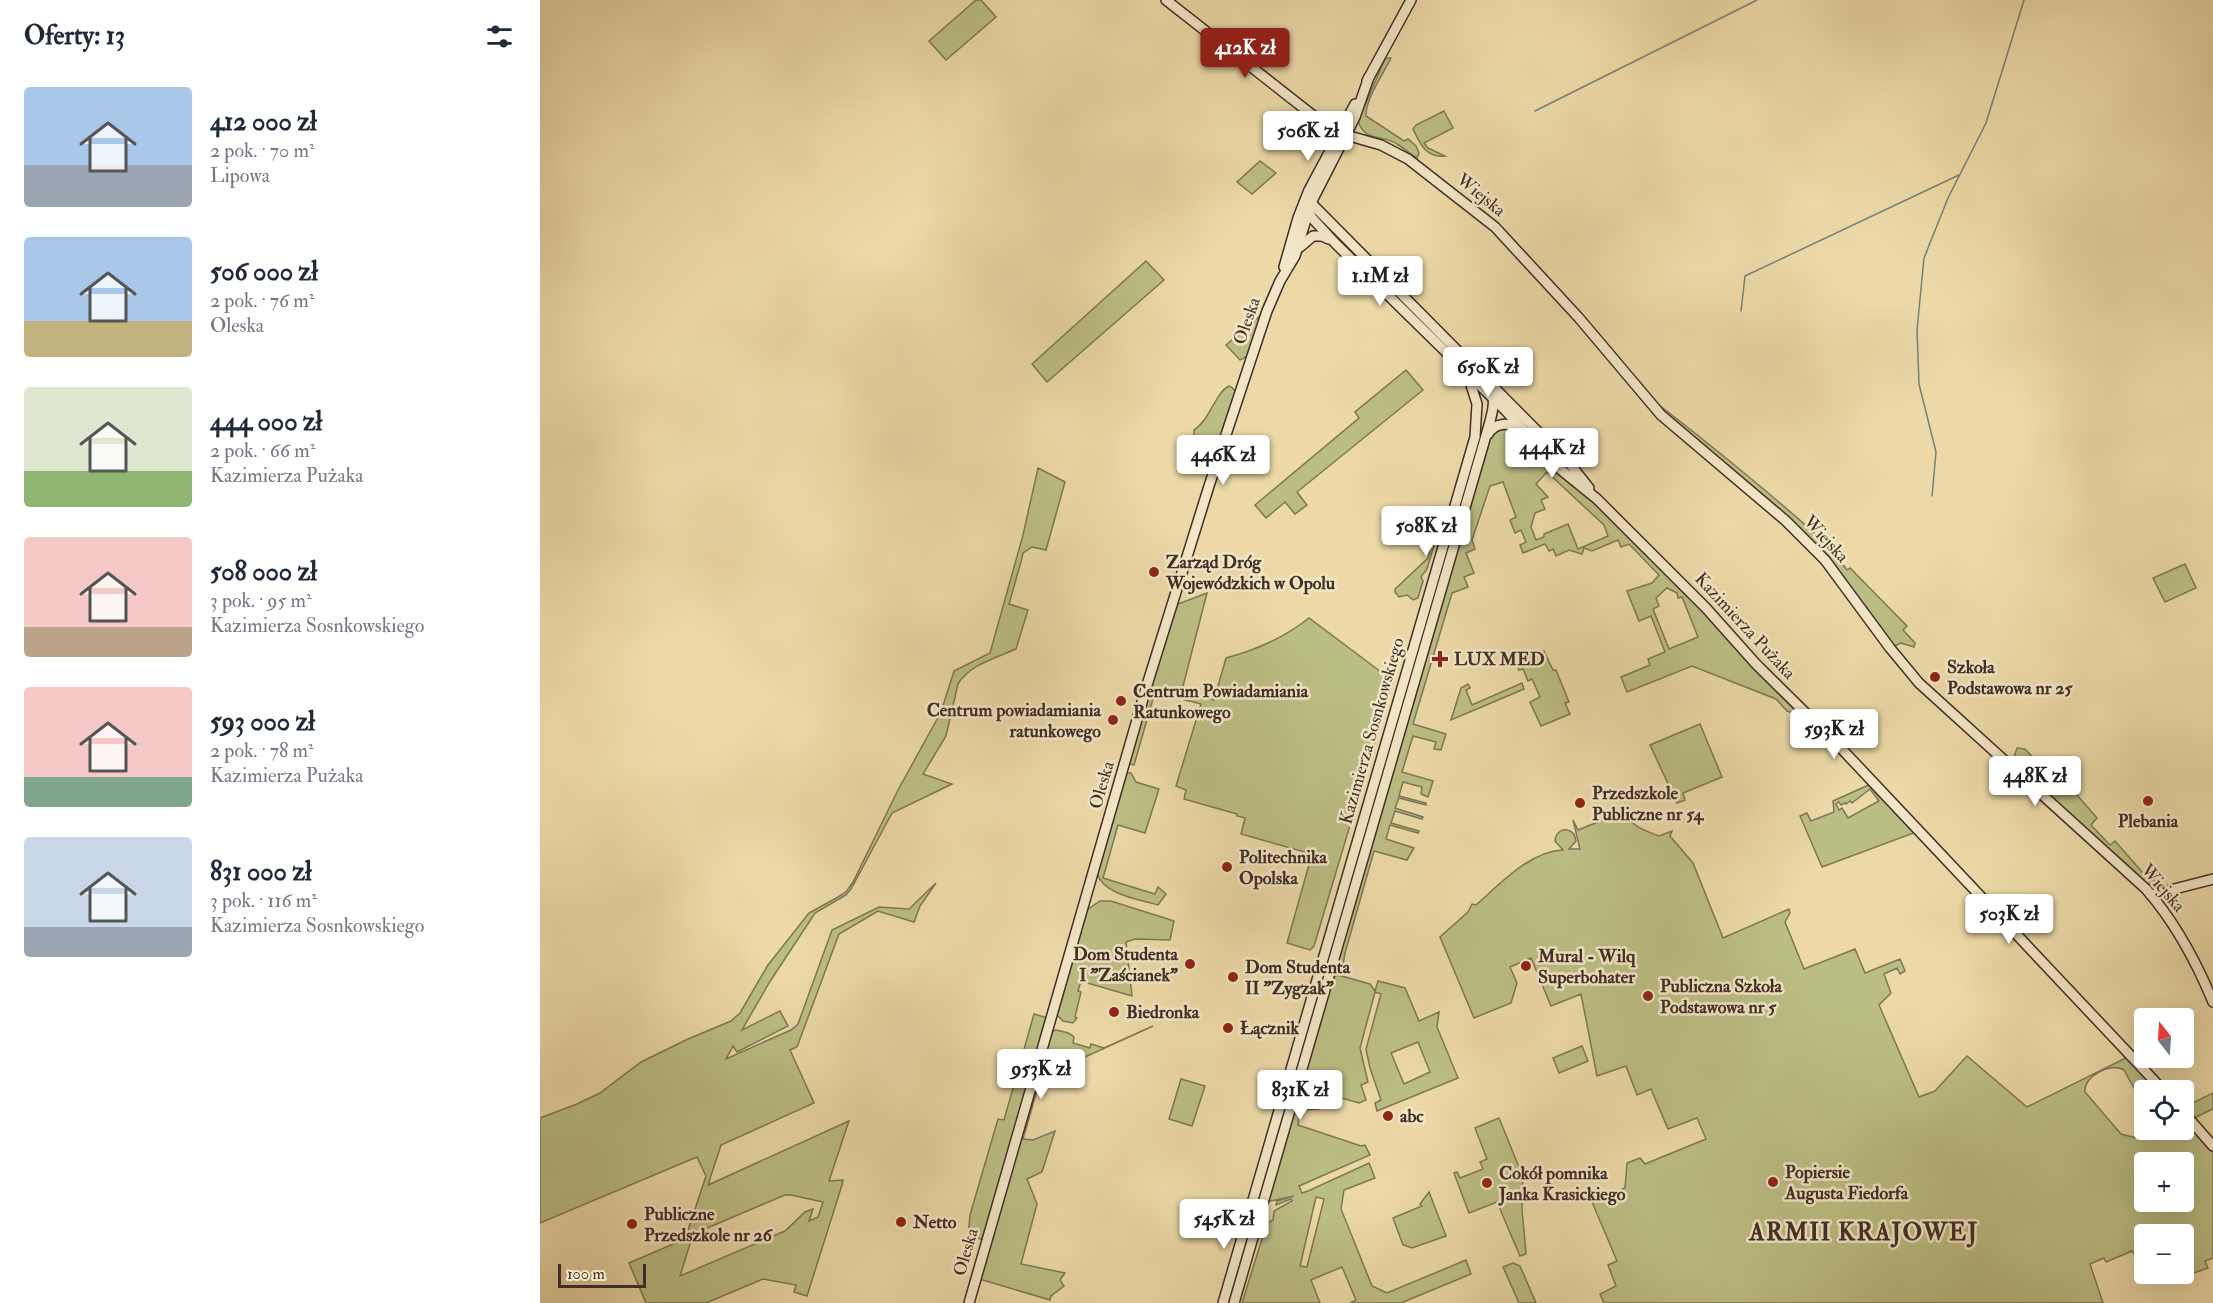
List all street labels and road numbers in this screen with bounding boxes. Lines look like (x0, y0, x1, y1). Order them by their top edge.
street label: Wiejska (1451, 168, 1511, 222)
street label: Oleska (1228, 294, 1266, 348)
street label: Wiejska (1798, 510, 1854, 568)
street label: Kazimierza Pużaka (1689, 568, 1801, 685)
street label: Kazimierza Sosnkowskiego (1334, 635, 1410, 827)
street label: Oleska (1084, 758, 1120, 812)
street label: Wiejska (2135, 858, 2191, 917)
street label: Oleska (948, 1225, 984, 1279)

